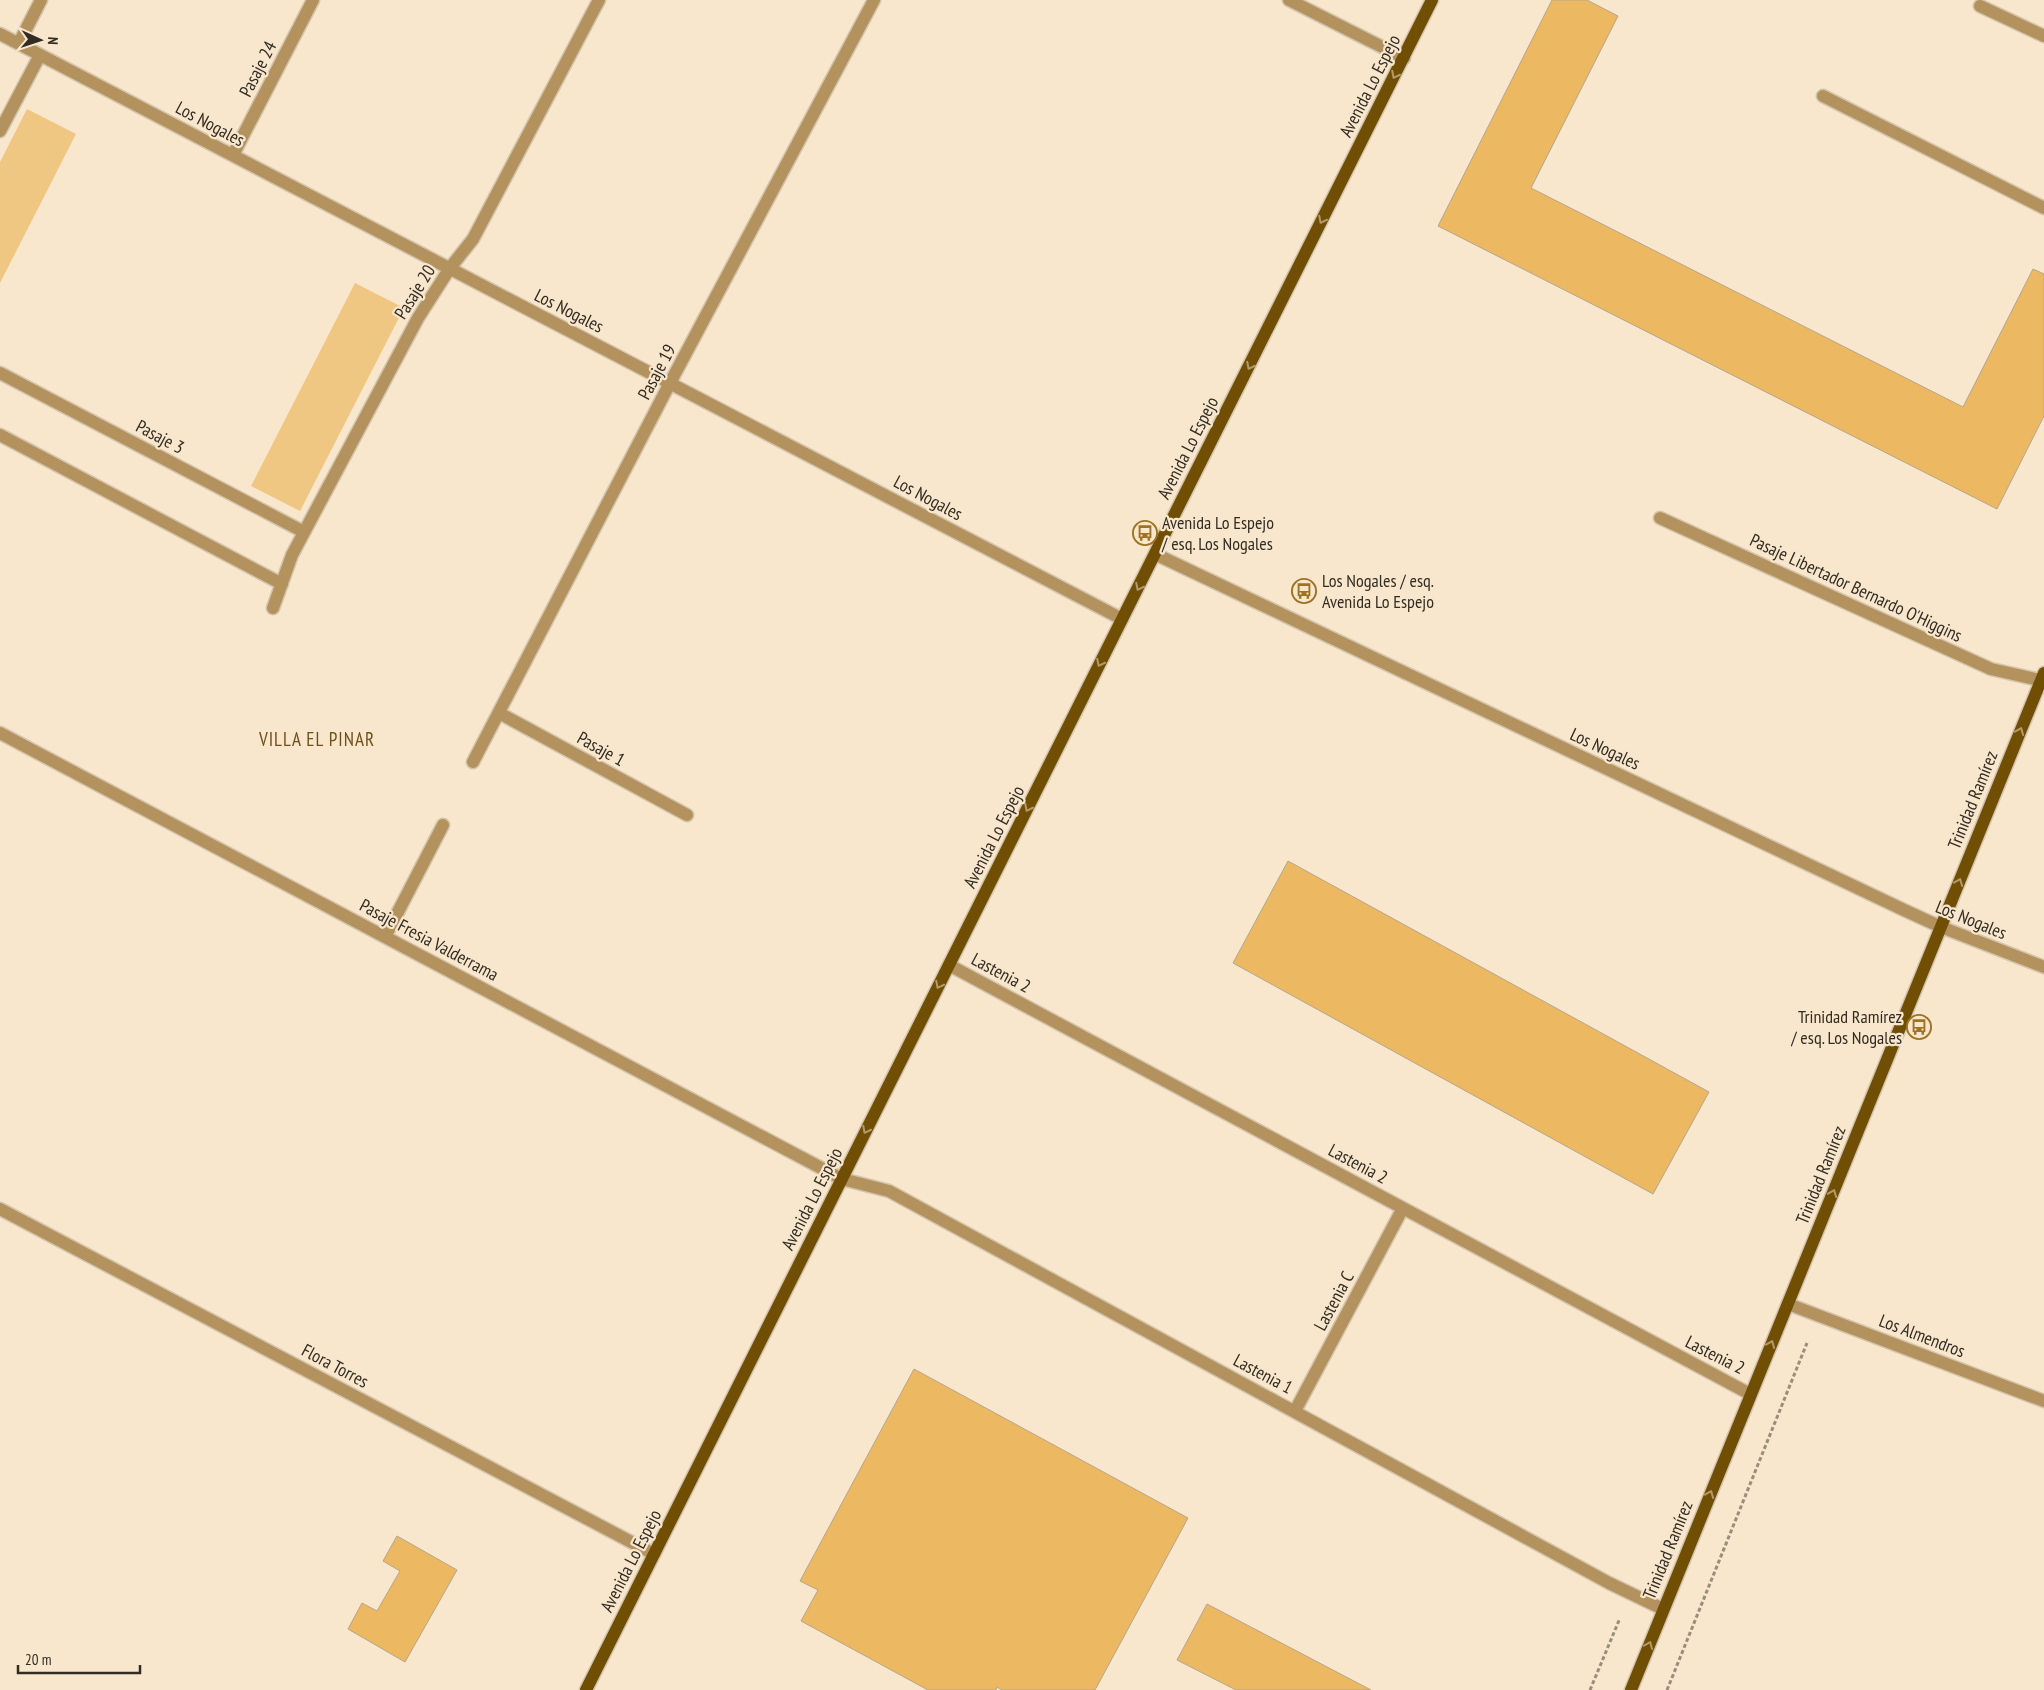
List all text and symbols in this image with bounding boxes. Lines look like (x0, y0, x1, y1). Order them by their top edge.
north arrow (15, 15, 65, 65)
street label: Avenida Lo Espejo (1334, 30, 1405, 141)
text: N (44, 36, 62, 45)
street label: Pasaje 24 (234, 37, 281, 100)
one-way arrow (1391, 70, 1401, 79)
street label: Los Nogales (172, 96, 249, 151)
one-way arrow (1318, 215, 1328, 224)
street label: Pasaje 20 (389, 260, 440, 323)
street label: Los Nogales (531, 283, 608, 338)
street label: Pasaje 19 (632, 340, 681, 403)
one-way arrow (1246, 360, 1256, 369)
street label: Avenida Lo Espejo (1152, 392, 1223, 503)
street label: Pasaje 3 (132, 414, 188, 459)
street label: Los Nogales (890, 470, 967, 525)
place label: Avenida Lo Espejo / esq. Los Nogales (1161, 511, 1274, 555)
bus stop icon: Avenida Lo Espejo / esq. Los Nogales (1132, 520, 1158, 546)
street label: Pasaje Libertador Bernardo O'Higgins (1746, 528, 1966, 647)
place label: Los Nogales / esq. Avenida Lo Espejo (1322, 569, 1434, 613)
bus stop icon: Los Nogales / esq. Avenida Lo Espejo (1291, 578, 1317, 604)
one-way arrow (1134, 582, 1145, 591)
one-way arrow (1096, 658, 1107, 667)
street label: Los Nogales (1567, 722, 1644, 775)
street label: Pasaje 1 (573, 726, 629, 771)
district label: VILLA EL PINAR (258, 727, 375, 751)
one-way arrow (2014, 727, 2025, 736)
street label: Trinidad Ramírez (1942, 747, 2003, 852)
street label: Avenida Lo Espejo (958, 781, 1029, 892)
one-way arrow (1024, 803, 1034, 812)
one-way arrow (1953, 878, 1963, 887)
street label: Pasaje Fresia Valderrama (356, 893, 503, 986)
street label: Los Nogales (1932, 895, 2010, 944)
street label: Lastenia 2 (968, 947, 1035, 998)
one-way arrow (935, 980, 945, 989)
place label: Trinidad Ramírez / esq. Los Nogales (1790, 1005, 1902, 1049)
bus stop icon: Trinidad Ramírez / esq. Los Nogales (1906, 1014, 1932, 1040)
street label: Trinidad Ramírez (1790, 1122, 1851, 1227)
one-way arrow (862, 1125, 873, 1134)
street label: Lastenia 2 (1325, 1138, 1392, 1189)
street label: Avenida Lo Espejo (776, 1143, 847, 1254)
one-way arrow (1826, 1189, 1837, 1198)
street label: Lastenia C (1308, 1267, 1359, 1334)
street label: Los Almendros (1876, 1309, 1968, 1362)
street label: Lastenia 2 (1682, 1330, 1749, 1379)
street label: Flora Torres (298, 1338, 373, 1393)
one-way arrow (1765, 1340, 1775, 1349)
street label: Lastenia 1 (1230, 1348, 1297, 1399)
one-way arrow (1704, 1490, 1714, 1499)
street label: Trinidad Ramírez (1637, 1497, 1698, 1602)
street label: Avenida Lo Espejo (595, 1505, 666, 1616)
one-way arrow (1643, 1641, 1653, 1650)
scale bar (18, 1642, 140, 1674)
text: 20 m (25, 1650, 51, 1669)

